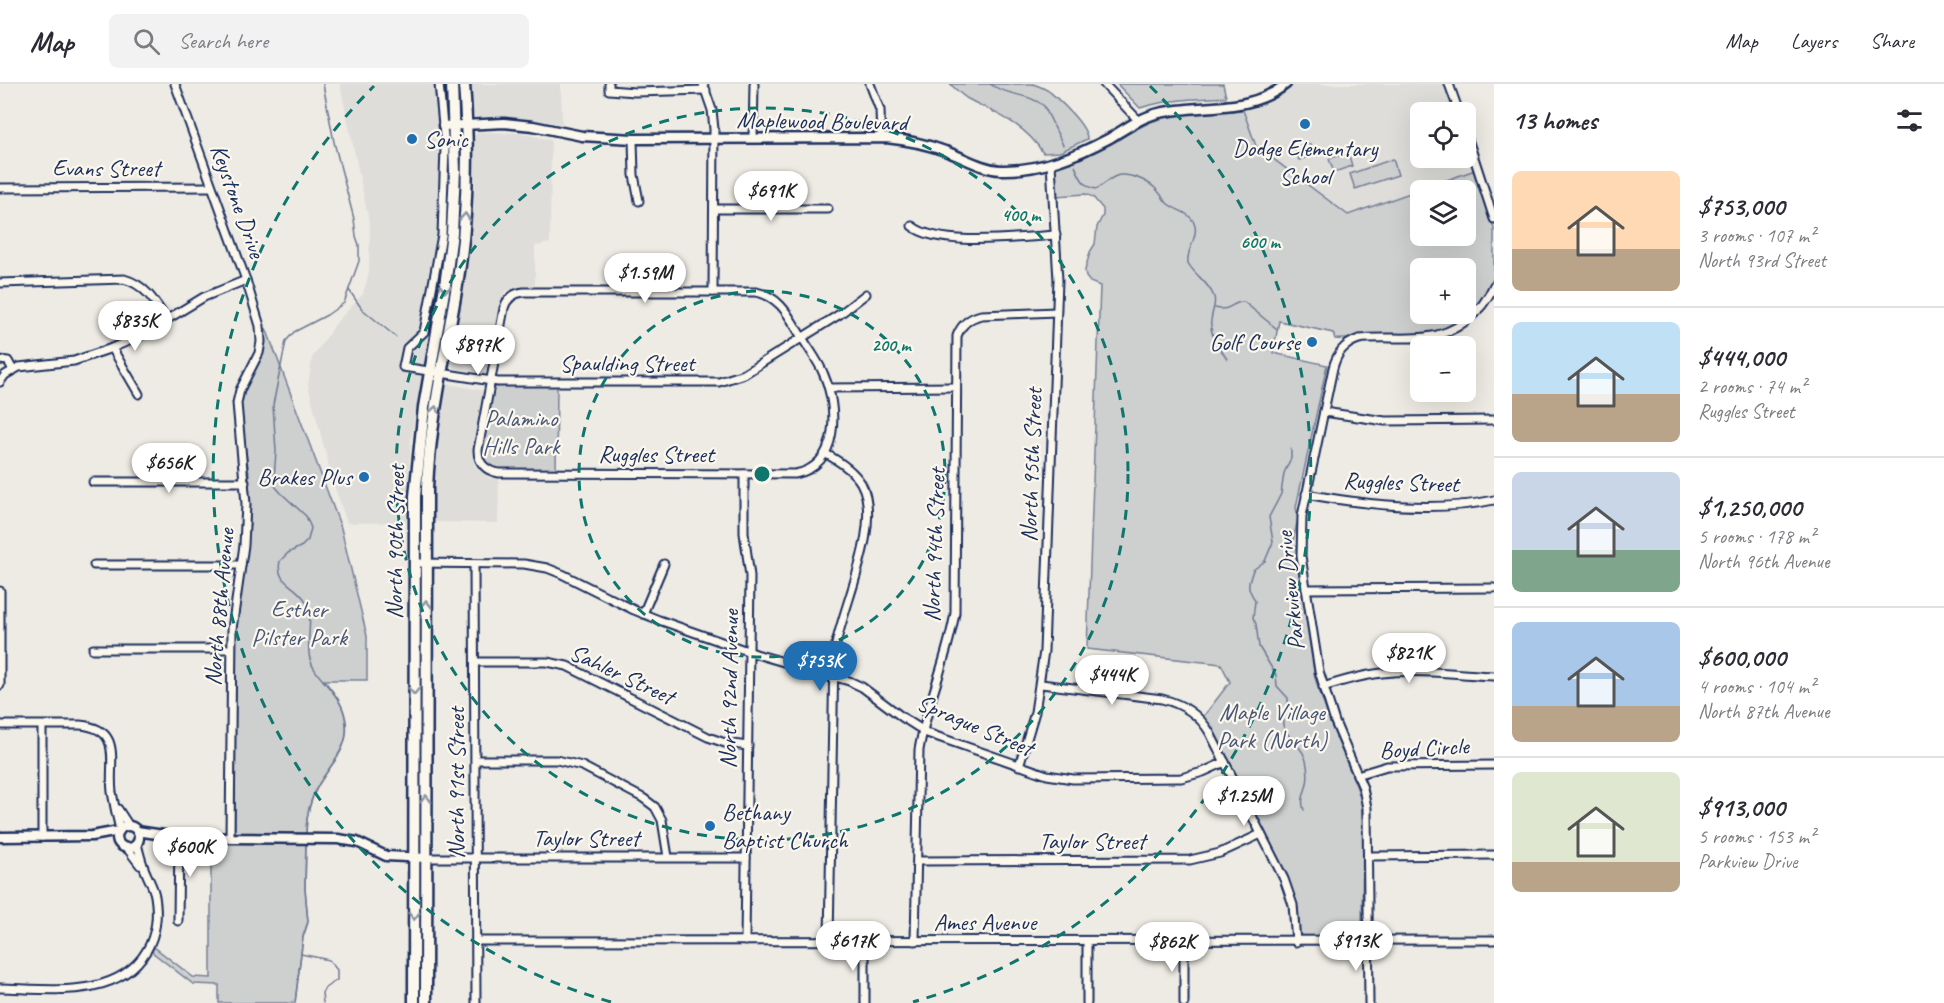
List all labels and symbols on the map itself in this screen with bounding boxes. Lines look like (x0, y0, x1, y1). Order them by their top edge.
street label: Maplewood Boulevard (736, 105, 911, 138)
marker: Dodge Elementary School (1298, 117, 1312, 131)
place label: Sonic (424, 124, 469, 154)
marker: Sonic (405, 132, 419, 146)
place label: Dodge Elementary School (1232, 133, 1379, 191)
street label: Keystone Drive (204, 140, 273, 264)
street label: Evans Street (52, 153, 163, 183)
pin: $691K (729, 171, 813, 222)
text: 400 m (1002, 204, 1042, 226)
one-way arrow (458, 213, 471, 222)
text: 600 m (1240, 231, 1281, 253)
pin: $1.59M (596, 253, 694, 304)
one-way arrow (439, 283, 452, 293)
pin: $835K (93, 301, 177, 352)
pin: $897K (436, 325, 520, 376)
place label: Golf Course (1209, 327, 1302, 357)
text: 200 m (872, 334, 912, 356)
marker: Golf Course (1305, 335, 1319, 349)
street label: Spaulding Street (560, 348, 697, 378)
street label: North 95th Street (1013, 385, 1049, 543)
park label: Palamino Hills Park (482, 403, 562, 461)
one-way arrow (428, 405, 441, 415)
street label: Ruggles Street (598, 439, 716, 469)
pin: $656K (127, 443, 211, 494)
place label: Brakes Plus (257, 462, 354, 492)
street label: North 90th Street (379, 463, 411, 619)
centre of rings (752, 464, 772, 484)
street label: North 94th Street (916, 465, 952, 623)
street label: Ruggles Street (1343, 465, 1461, 499)
marker: Brakes Plus (357, 470, 371, 484)
street label: North 88th Avenue (197, 525, 241, 687)
street label: Parkview Drive (1269, 528, 1311, 652)
park label: Esther Pilster Park (251, 594, 349, 652)
one-way arrow (420, 600, 432, 609)
street label: North 92nd Avenue (713, 607, 745, 769)
pin: $821K (1367, 633, 1451, 684)
street label: Sahler Street (565, 637, 682, 712)
pin: $753K (778, 641, 862, 692)
pin: $444K (1070, 655, 1154, 706)
one-way arrow (408, 687, 420, 696)
street label: Sprague Street (912, 687, 1040, 764)
park label: Maple Village Park (North) (1217, 697, 1328, 755)
street label: North 91st Street (441, 705, 471, 859)
street label: Boyd Circle (1379, 731, 1472, 765)
pin: $1.25M (1195, 776, 1293, 827)
one-way arrow (420, 795, 432, 804)
place label: Bethany Baptist Church (722, 797, 849, 855)
marker: Bethany Baptist Church (703, 819, 717, 833)
street label: Taylor Street (533, 823, 642, 853)
street label: Taylor Street (1039, 826, 1148, 856)
pin: $600K (148, 827, 232, 878)
street label: Ames Avenue (934, 907, 1038, 937)
one-way arrow (408, 912, 420, 921)
pin: $617K (811, 921, 895, 972)
pin: $913K (1314, 921, 1398, 972)
pin: $862K (1130, 922, 1214, 973)

